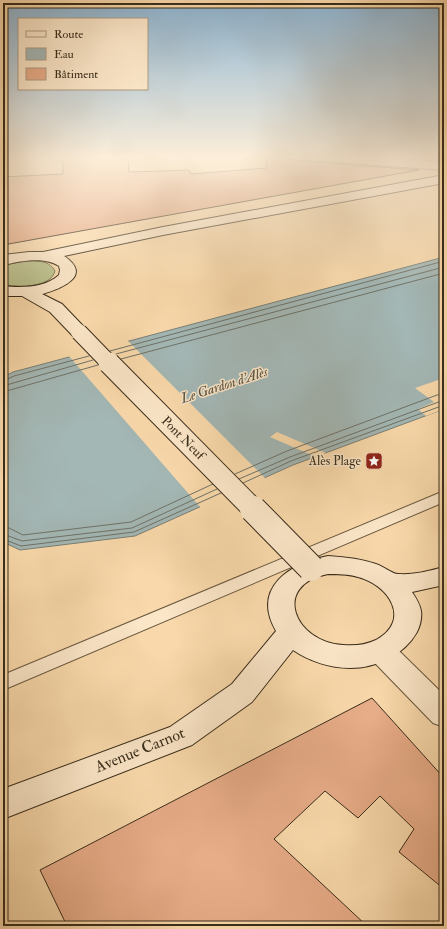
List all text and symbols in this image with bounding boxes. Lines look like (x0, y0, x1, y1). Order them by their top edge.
legend (18, 18, 148, 90)
text: Route (54, 27, 83, 42)
text: Eau (54, 47, 74, 62)
text: Bâtiment (54, 67, 98, 82)
water label: Le Gardon d'Alès (177, 363, 271, 407)
street label: Pont Neuf (158, 413, 209, 464)
place icon: Alès Plage (364, 451, 384, 471)
place label: Alès Plage (308, 453, 362, 469)
street label: Avenue Carnot (91, 723, 188, 777)

